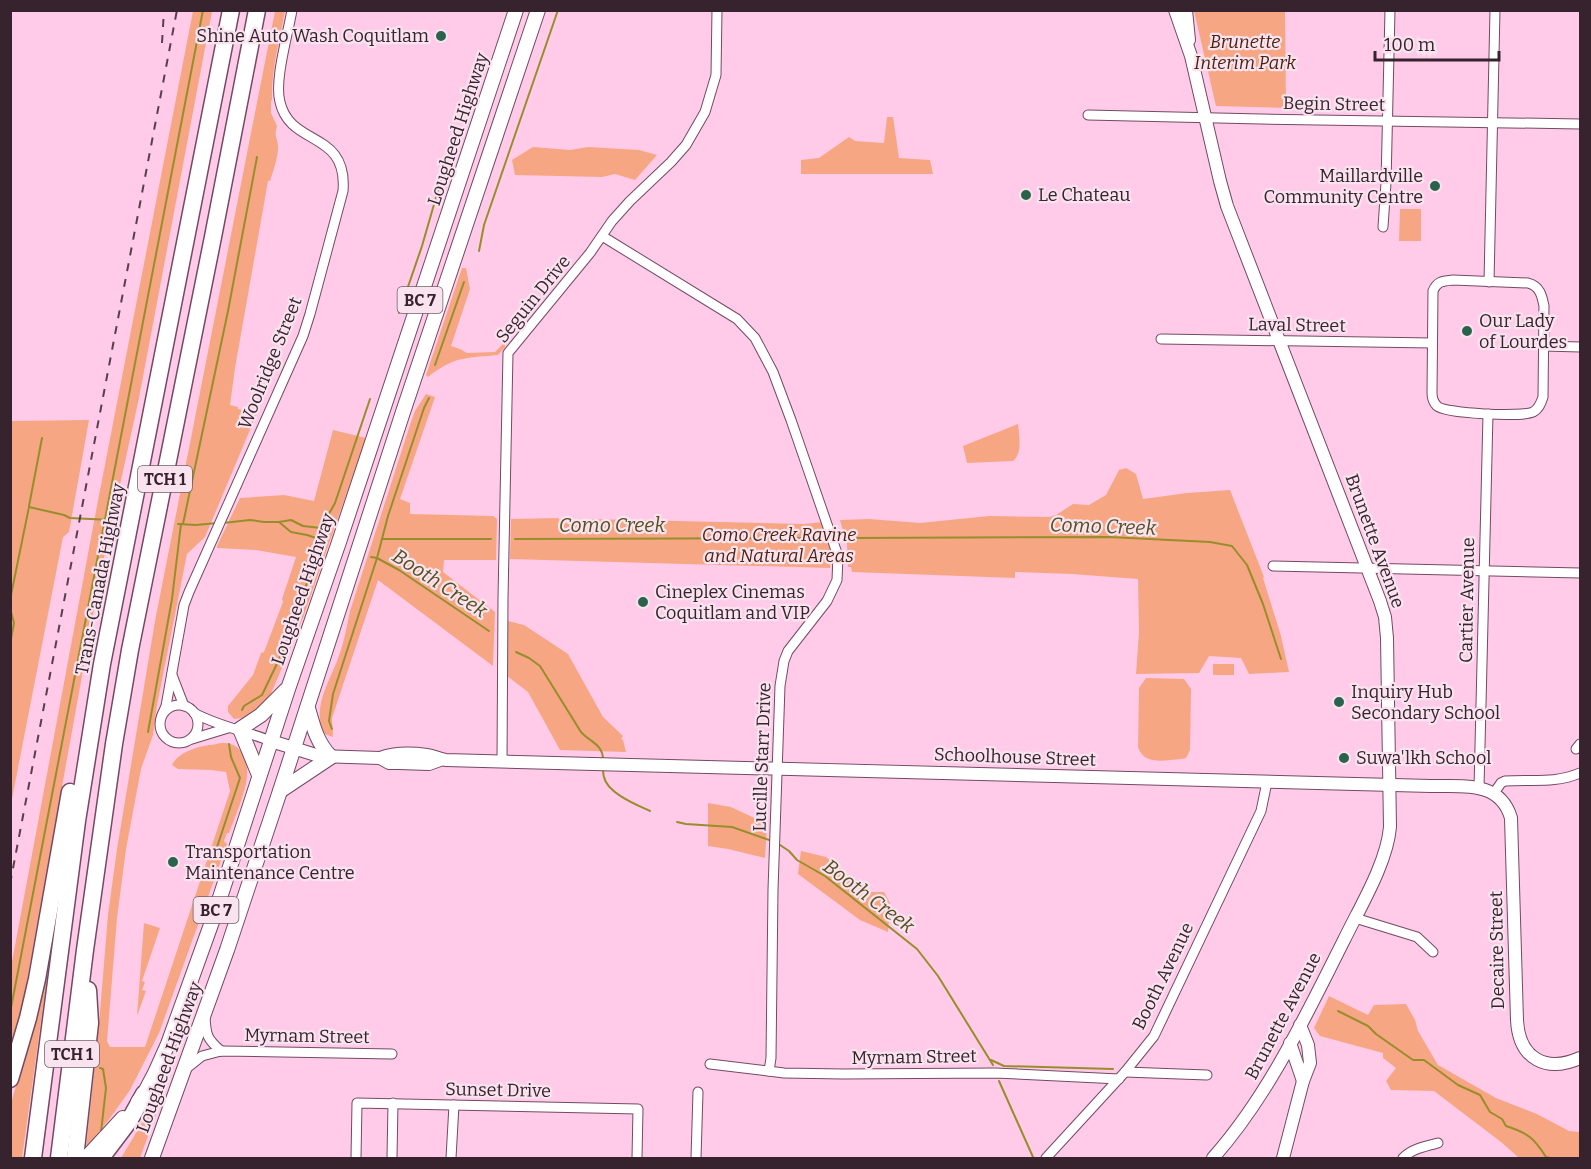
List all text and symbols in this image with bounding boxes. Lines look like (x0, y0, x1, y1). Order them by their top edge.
scale bar (1375, 24, 1500, 62)
place label: Shine Auto Wash Coquitlam (196, 25, 429, 47)
marker: Shine Auto Wash Coquitlam (434, 29, 448, 43)
park label: Brunette Interim Park (1194, 31, 1296, 74)
text: 100 m (1384, 34, 1435, 56)
street label: Lougheed Highway (423, 49, 493, 208)
street label: Begin Street (1283, 92, 1386, 116)
place label: Maillardville Community Centre (1264, 165, 1423, 208)
marker: Maillardville Community Centre (1428, 179, 1442, 193)
place label: Le Chateau (1038, 184, 1130, 206)
marker: Le Chateau (1019, 188, 1033, 202)
street label: Seguin Drive (491, 251, 575, 347)
road number: BC 7 (398, 287, 442, 313)
street label: Woolridge Street (233, 293, 307, 432)
place label: Our Lady of Lourdes (1479, 310, 1567, 353)
street label: Laval Street (1248, 313, 1347, 337)
marker: Our Lady of Lourdes (1460, 324, 1474, 338)
road number: TCH 1 (138, 466, 192, 492)
street label: Brunette Avenue (1341, 471, 1409, 611)
street label: Trans-Canada Highway (71, 481, 129, 677)
street label: Lougheed Highway (267, 510, 339, 668)
water label: Como Creek (1049, 512, 1157, 540)
water label: Como Creek (559, 513, 665, 537)
park label: Como Creek Ravine and Natural Areas (702, 524, 856, 567)
street label: Cartier Avenue (1455, 537, 1479, 663)
water label: Booth Creek (388, 544, 492, 623)
place label: Cineplex Cinemas Coquitlam and VIP (655, 581, 810, 624)
marker: Cineplex Cinemas Coquitlam and VIP (636, 595, 650, 609)
place label: Inquiry Hub Secondary School (1351, 681, 1500, 724)
street label: Lucille Starr Drive (748, 682, 776, 832)
marker: Inquiry Hub Secondary School (1332, 695, 1346, 709)
street label: Schoolhouse Street (934, 743, 1097, 771)
place label: Suwa'lkh School (1356, 747, 1491, 769)
marker: Suwa'lkh School (1337, 751, 1351, 765)
place label: Transportation Maintenance Centre (185, 841, 355, 884)
water label: Booth Creek (819, 854, 920, 938)
marker: Transportation Maintenance Centre (166, 855, 180, 869)
street label: Decaire Street (1485, 890, 1509, 1009)
road number: BC 7 (194, 897, 238, 923)
street label: Booth Avenue (1128, 919, 1198, 1033)
street label: Brunette Avenue (1240, 949, 1326, 1083)
street label: Lougheed Highway (131, 978, 207, 1136)
street label: Myrnam Street (244, 1024, 370, 1048)
road number: TCH 1 (45, 1041, 99, 1067)
street label: Myrnam Street (851, 1045, 977, 1069)
street label: Sunset Drive (445, 1078, 551, 1102)

